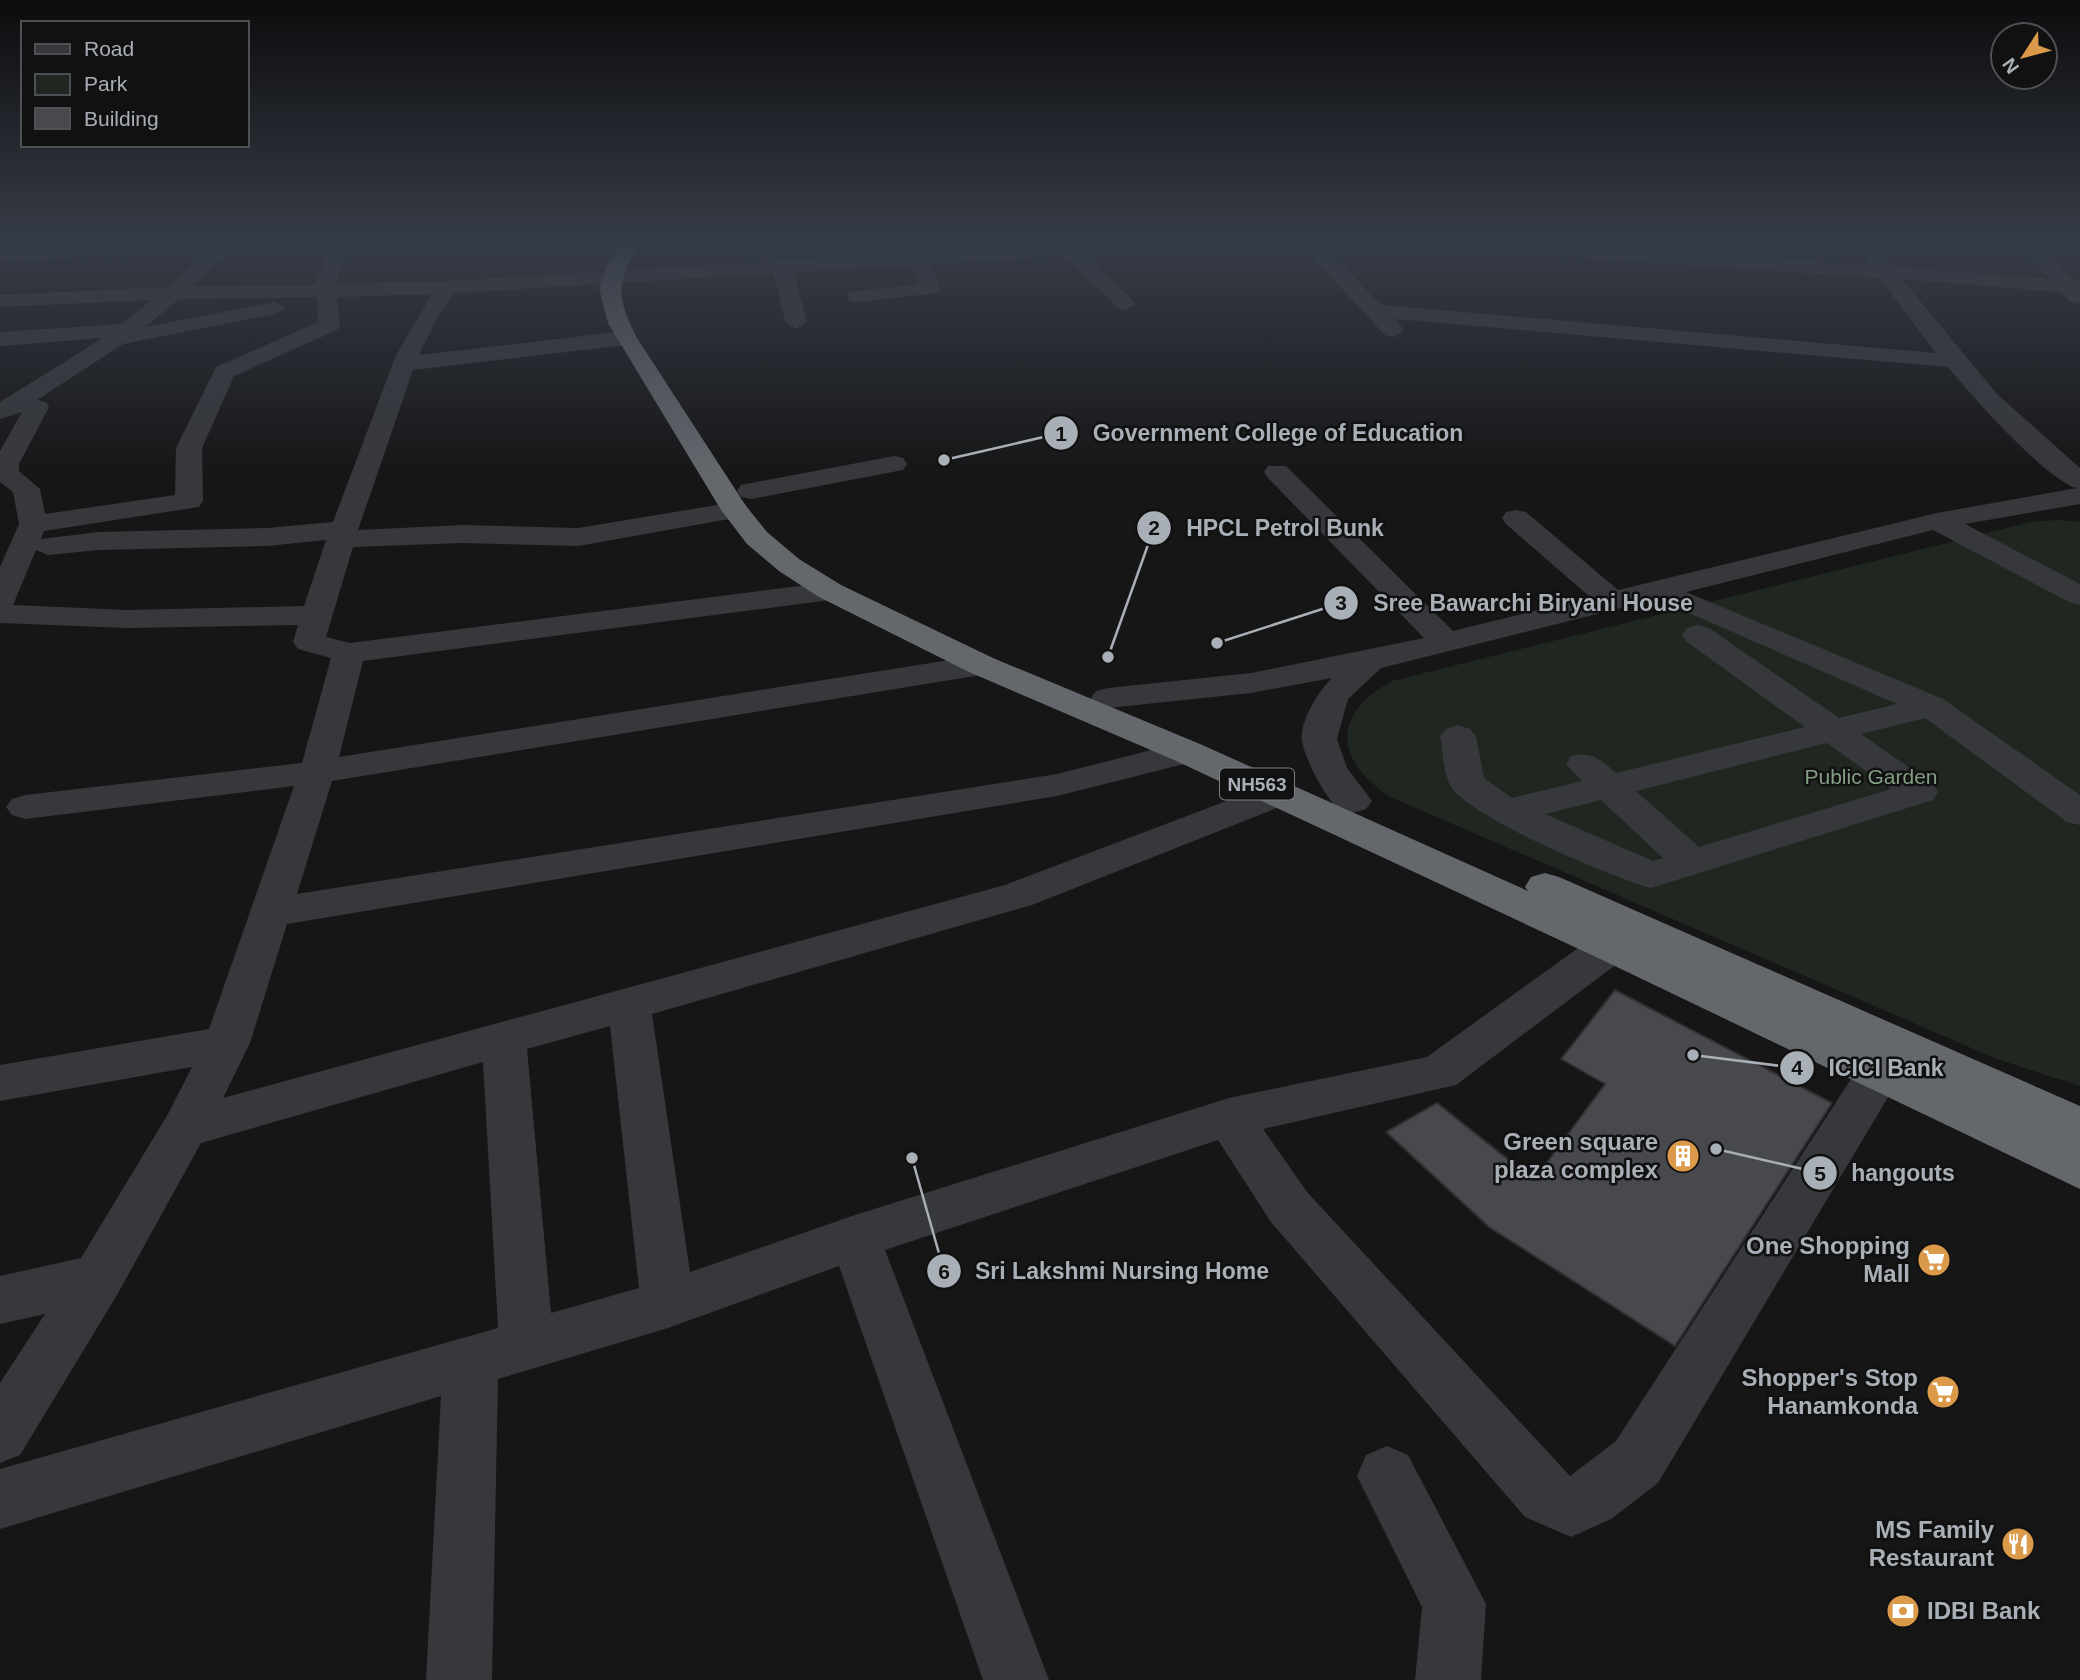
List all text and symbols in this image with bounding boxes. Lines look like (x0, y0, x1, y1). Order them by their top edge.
legend (21, 21, 248, 147)
north arrow (1989, 21, 2059, 91)
text: Road (84, 37, 134, 60)
text: N (1998, 54, 2023, 77)
text: Park (84, 72, 128, 95)
text: Building (84, 107, 159, 130)
callout: Government College of Education (1044, 411, 1477, 455)
text: Government College of Education (1093, 420, 1463, 446)
text: 1 (1055, 422, 1067, 445)
callout: HPCL Petrol Bunk (1137, 506, 1398, 550)
text: HPCL Petrol Bunk (1186, 515, 1384, 541)
text: 2 (1148, 516, 1160, 539)
callout: Sree Bawarchi Biryani House (1324, 581, 1706, 625)
text: Sree Bawarchi Biryani House (1373, 590, 1693, 616)
text: 3 (1335, 591, 1347, 614)
park label: Public Garden (1804, 765, 1938, 788)
road number: NH563 (1220, 768, 1294, 800)
callout: ICICI Bank (1780, 1046, 1958, 1090)
text: ICICI Bank (1828, 1055, 1944, 1081)
text: 4 (1791, 1056, 1803, 1079)
place label: Green square plaza complex (1494, 1128, 1659, 1183)
building icon: Green square plaza complex (1664, 1137, 1702, 1175)
callout: hangouts (1803, 1151, 1969, 1195)
text: hangouts (1851, 1160, 1955, 1186)
text: 5 (1814, 1162, 1826, 1185)
place label: One Shopping Mall (1746, 1232, 1910, 1287)
supermarket icon: One Shopping Mall (1915, 1241, 1953, 1279)
callout: Sri Lakshmi Nursing Home (926, 1249, 1283, 1293)
text: Sri Lakshmi Nursing Home (975, 1258, 1269, 1284)
text: 6 (938, 1260, 950, 1283)
place label: Shopper's Stop Hanamkonda (1742, 1364, 1919, 1419)
supermarket icon: Shopper's Stop Hanamkonda (1924, 1373, 1962, 1411)
place label: MS Family Restaurant (1869, 1516, 1995, 1571)
restaurant icon: MS Family Restaurant (1999, 1525, 2037, 1563)
bank icon: IDBI Bank (1884, 1592, 1922, 1630)
place label: IDBI Bank (1927, 1597, 2041, 1624)

